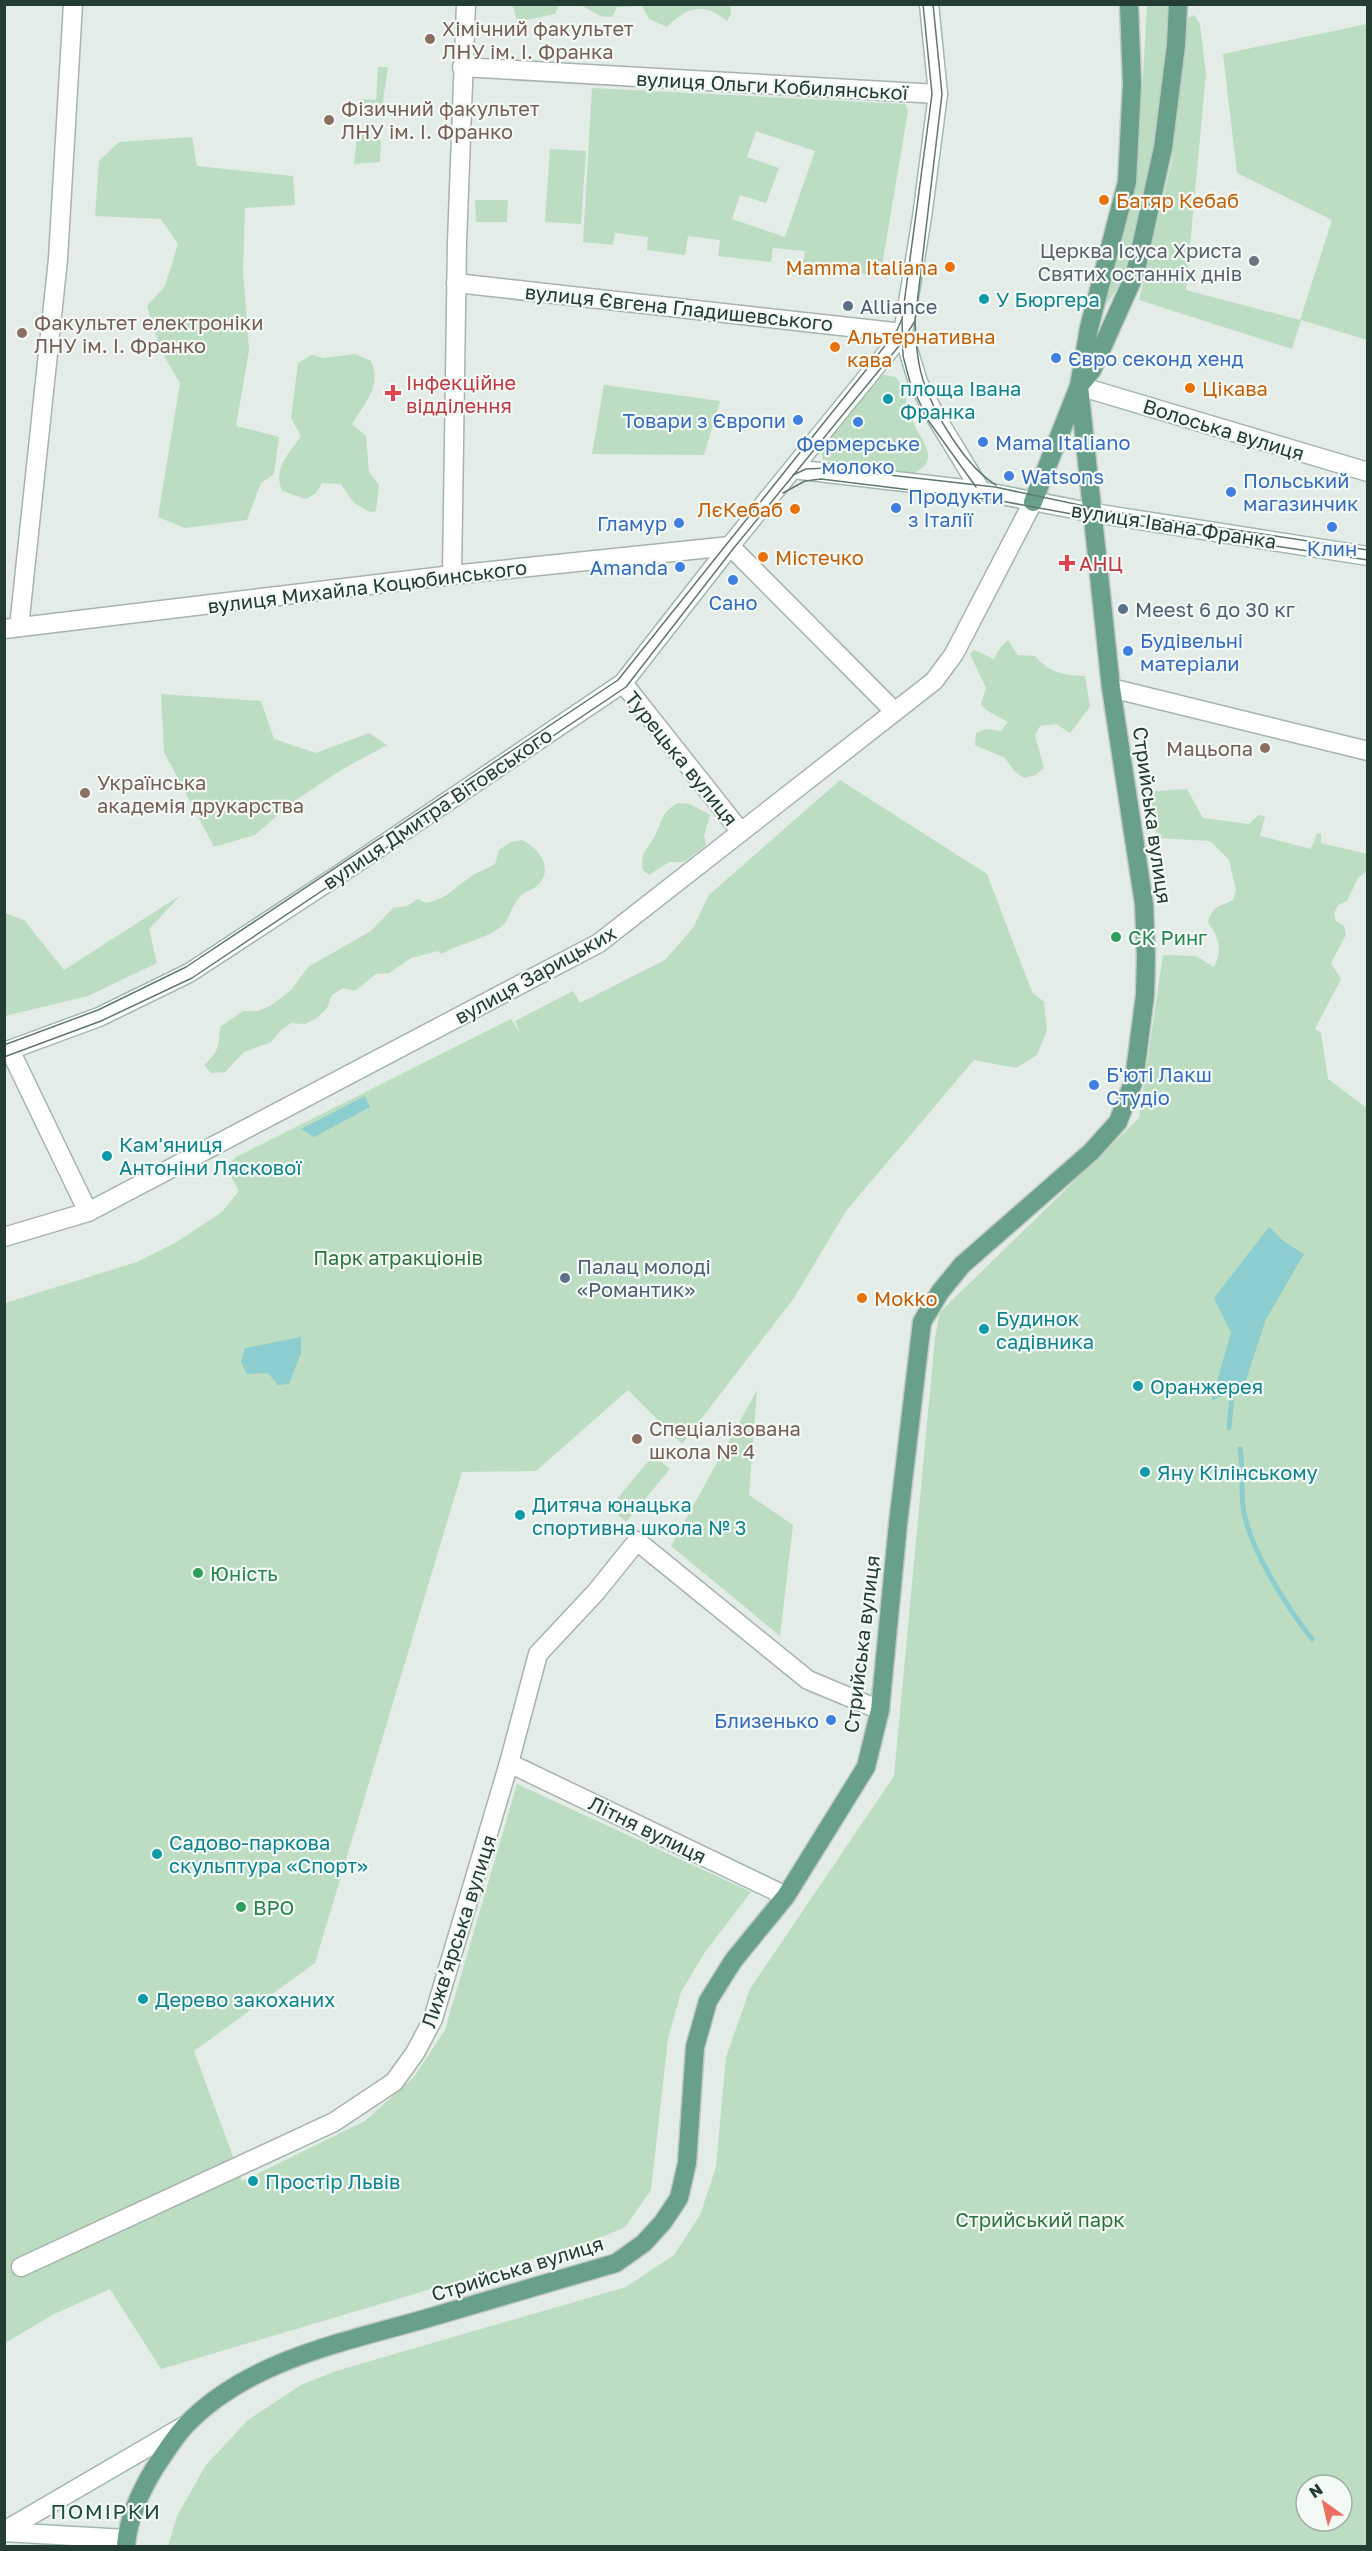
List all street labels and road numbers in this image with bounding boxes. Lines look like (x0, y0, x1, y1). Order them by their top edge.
street label: вулиця Ольги Кобилянської (635, 66, 909, 104)
street label: вулиця Євгена Гладишевського (524, 279, 834, 335)
street label: Волоська вулиця (1140, 393, 1308, 465)
street label: вулиця Івана Франка (1070, 497, 1278, 553)
street label: вулиця Михайла Коцюбинського (206, 554, 528, 618)
street label: Турецька вулиця (620, 686, 744, 830)
street label: вулиця Дмитра Вітовського (318, 722, 556, 894)
street label: Стрийська вулиця (1129, 725, 1177, 905)
street label: вулиця Зарицьких (450, 920, 620, 1028)
street label: Стрийська вулиця (838, 1554, 884, 1734)
street label: Літня вулиця (585, 1790, 711, 1868)
street label: Лижвʼярська вулиця (415, 1831, 501, 2031)
street label: Стрийська вулиця (428, 2230, 606, 2306)

